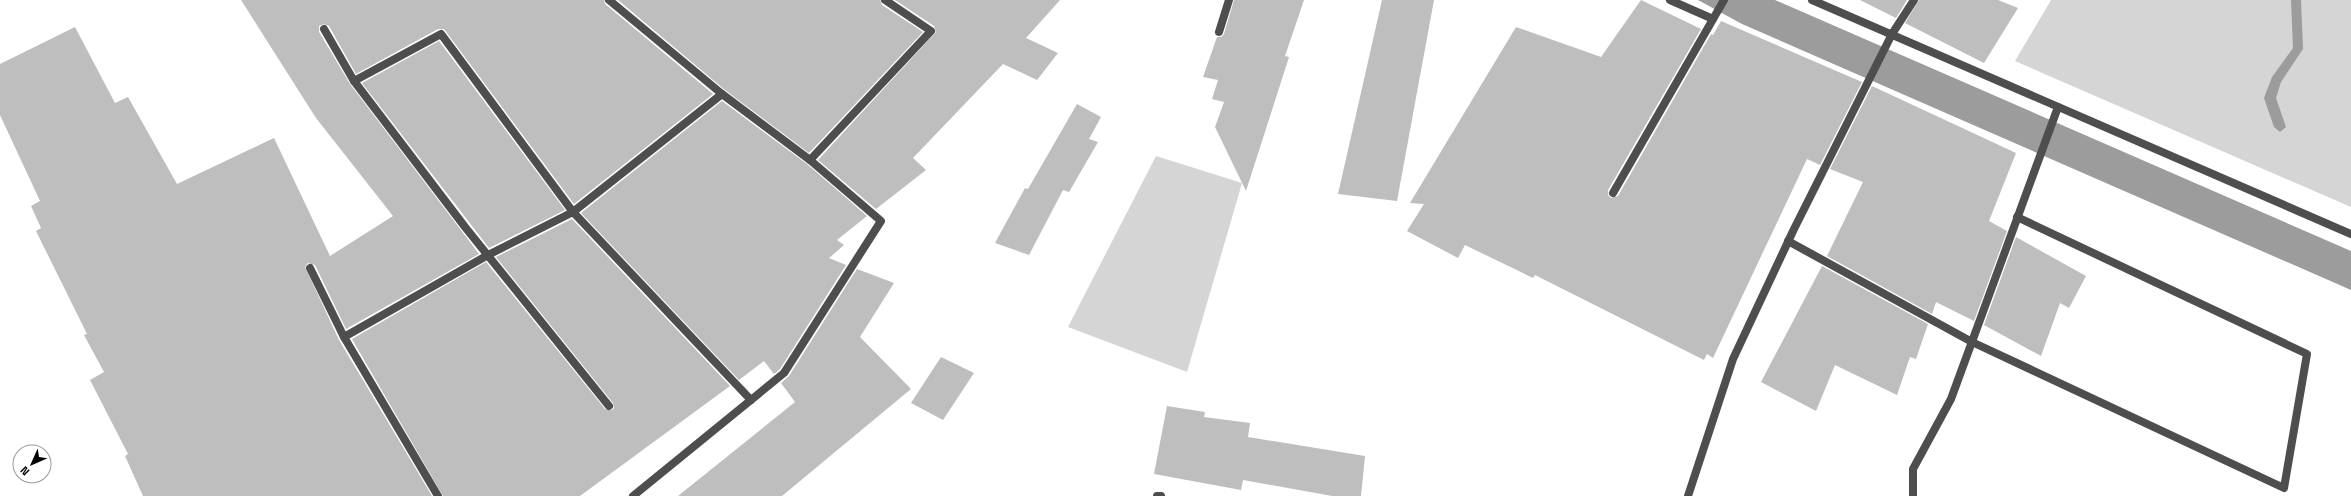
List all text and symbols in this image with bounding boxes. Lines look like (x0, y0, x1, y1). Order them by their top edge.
north arrow (12, 444, 52, 484)
text: N (17, 464, 32, 479)

